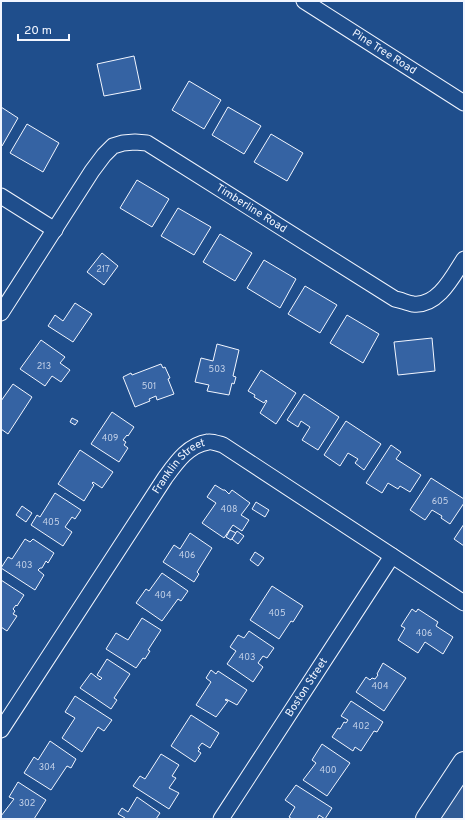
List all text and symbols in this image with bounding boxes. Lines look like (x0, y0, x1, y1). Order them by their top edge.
scale bar (18, 16, 69, 42)
text: 20 m (24, 23, 52, 39)
street label: Pine Tree Road (349, 26, 419, 78)
street label: Timberline Road (213, 181, 289, 236)
house number: 217 (96, 264, 110, 275)
house number: 213 (37, 361, 51, 372)
house number: 503 (209, 364, 225, 375)
house number: 501 (142, 381, 156, 392)
house number: 409 (102, 433, 118, 444)
street label: Franklin Street (149, 436, 207, 497)
house number: 605 (432, 496, 448, 507)
house number: 408 (221, 504, 237, 515)
house number: 405 (43, 517, 59, 528)
house number: 406 (179, 550, 195, 561)
house number: 403 (16, 560, 32, 571)
house number: 404 (155, 590, 172, 601)
house number: 405 (269, 608, 285, 619)
house number: 406 (416, 628, 432, 639)
house number: 403 (239, 652, 255, 663)
street label: Boston Street (282, 655, 331, 720)
house number: 404 (372, 681, 389, 692)
house number: 402 (353, 721, 369, 732)
house number: 304 (39, 762, 56, 773)
house number: 400 (319, 765, 337, 776)
house number: 302 (19, 798, 35, 809)

